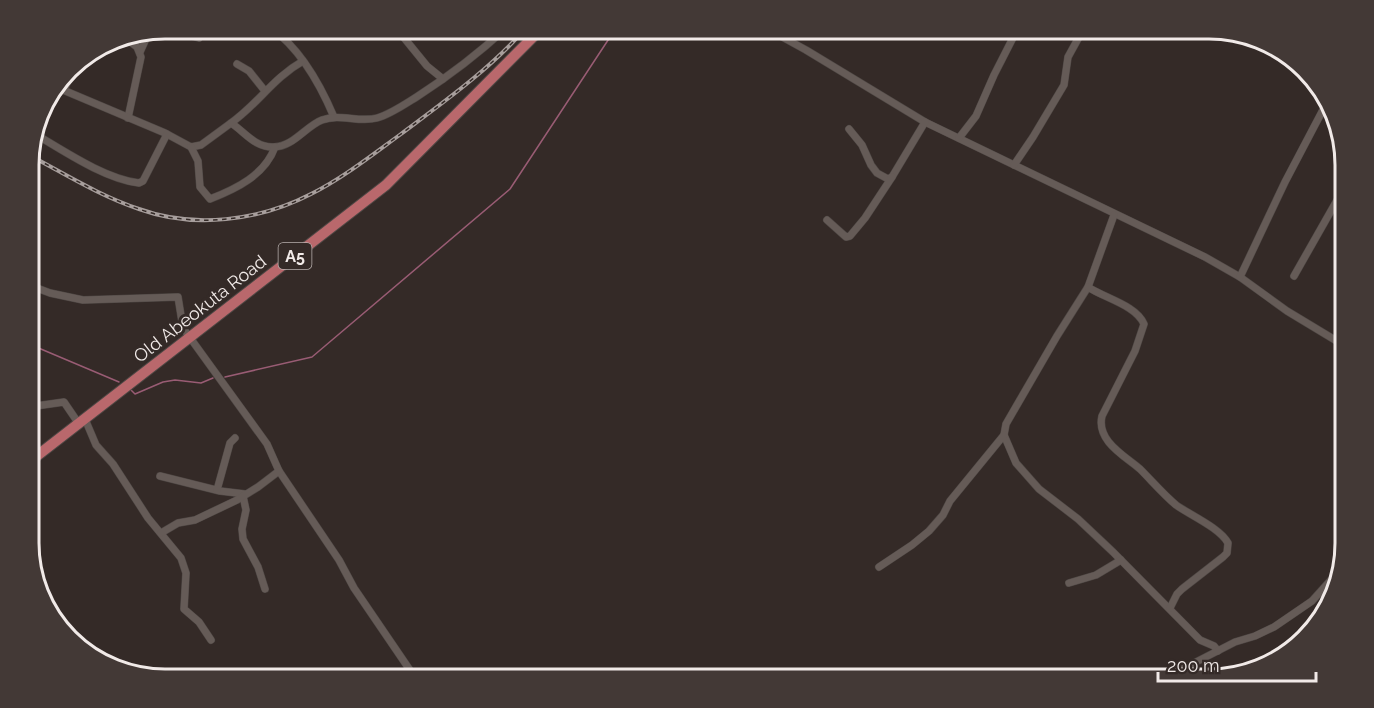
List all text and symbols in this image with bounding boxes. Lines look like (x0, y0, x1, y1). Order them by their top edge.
road number: A5 (278, 243, 312, 269)
street label: Old Abeokuta Road (129, 250, 270, 367)
scale bar (1158, 645, 1316, 683)
text: 200 m (1167, 655, 1220, 676)

